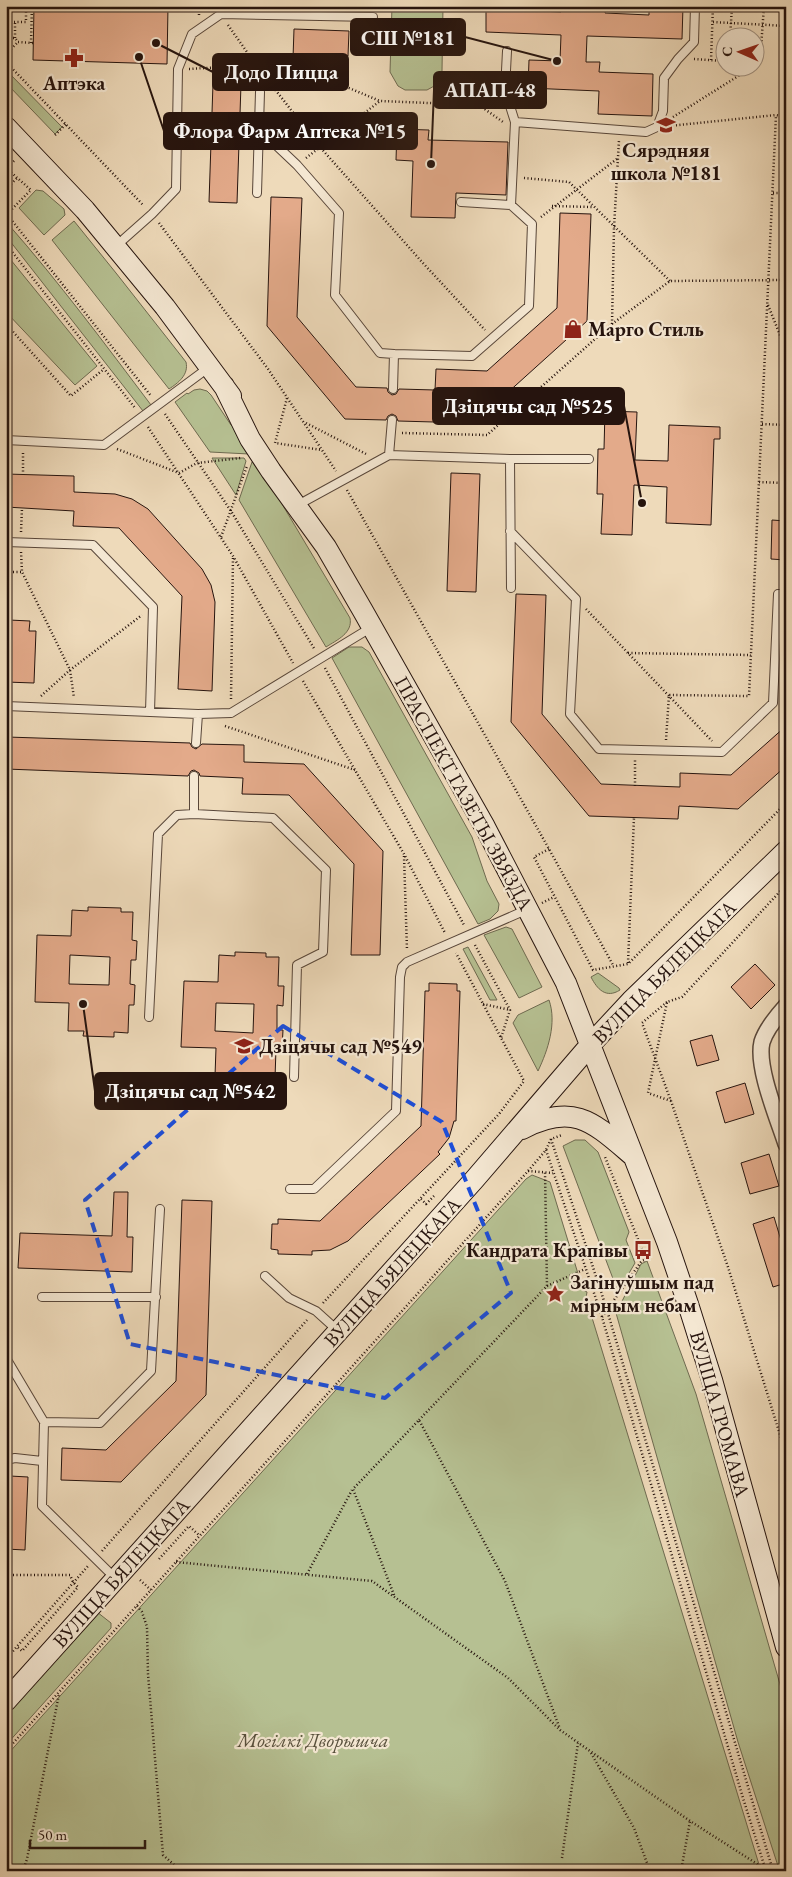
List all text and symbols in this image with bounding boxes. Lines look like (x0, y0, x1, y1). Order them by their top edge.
callout: СШ №181 (351, 19, 465, 55)
text: СШ №181 (361, 24, 455, 51)
north arrow (714, 28, 764, 78)
text: С (718, 46, 736, 57)
pharmacy icon: Аптэка (63, 47, 85, 69)
callout: Додо Пицца (213, 54, 348, 90)
text: Додо Пицца (224, 58, 339, 85)
place label: Аптэка (42, 70, 106, 96)
callout: АПАП-48 (434, 72, 546, 108)
text: АПАП-48 (443, 76, 536, 103)
callout: Флора Фарм Аптека №15 (164, 113, 417, 149)
school or university icon: Сярэдняя школа №181 (655, 114, 677, 136)
text: Флора Фарм Аптека №15 (174, 117, 407, 144)
place label: Сярэдняя школа №181 (611, 137, 721, 186)
place label: Марго Стиль (588, 316, 704, 342)
shop icon: Марго Стиль (562, 318, 584, 340)
callout: Дзіцячы сад №525 (433, 388, 624, 424)
text: Дзіцячы сад №525 (442, 392, 614, 419)
street label: ПРАСПЕКТ ГАЗЕТЫ ЗВЯЗДА (389, 671, 539, 915)
street label: ВУЛІЦА БЯЛЕЦКАГА (587, 894, 742, 1049)
place label: Дзіцячы сад №549 (259, 1033, 422, 1059)
school or university icon: Дзіцячы сад №549 (233, 1035, 255, 1057)
callout: Дзіцячы сад №542 (95, 1073, 286, 1109)
text: Дзіцячы сад №542 (104, 1077, 276, 1104)
street label: ВУЛІЦА БЯЛЕЦКАГА (318, 1191, 466, 1352)
place label: Кандрата Крапівы (466, 1237, 628, 1263)
bus stop icon: Кандрата Крапівы (632, 1239, 654, 1261)
place label: Загінуўшым пад мірным небам (570, 1269, 714, 1318)
place icon: Загінуўшым пад мірным небам (544, 1283, 566, 1305)
street label: ВУЛІЦА ГРОМАВА (684, 1328, 756, 1500)
street label: ВУЛІЦА БЯЛЕЦКАГА (47, 1492, 195, 1653)
park label: Могілкі Дворышча (236, 1727, 389, 1753)
scale bar (30, 1817, 145, 1849)
text: 50 m (38, 1825, 67, 1844)

